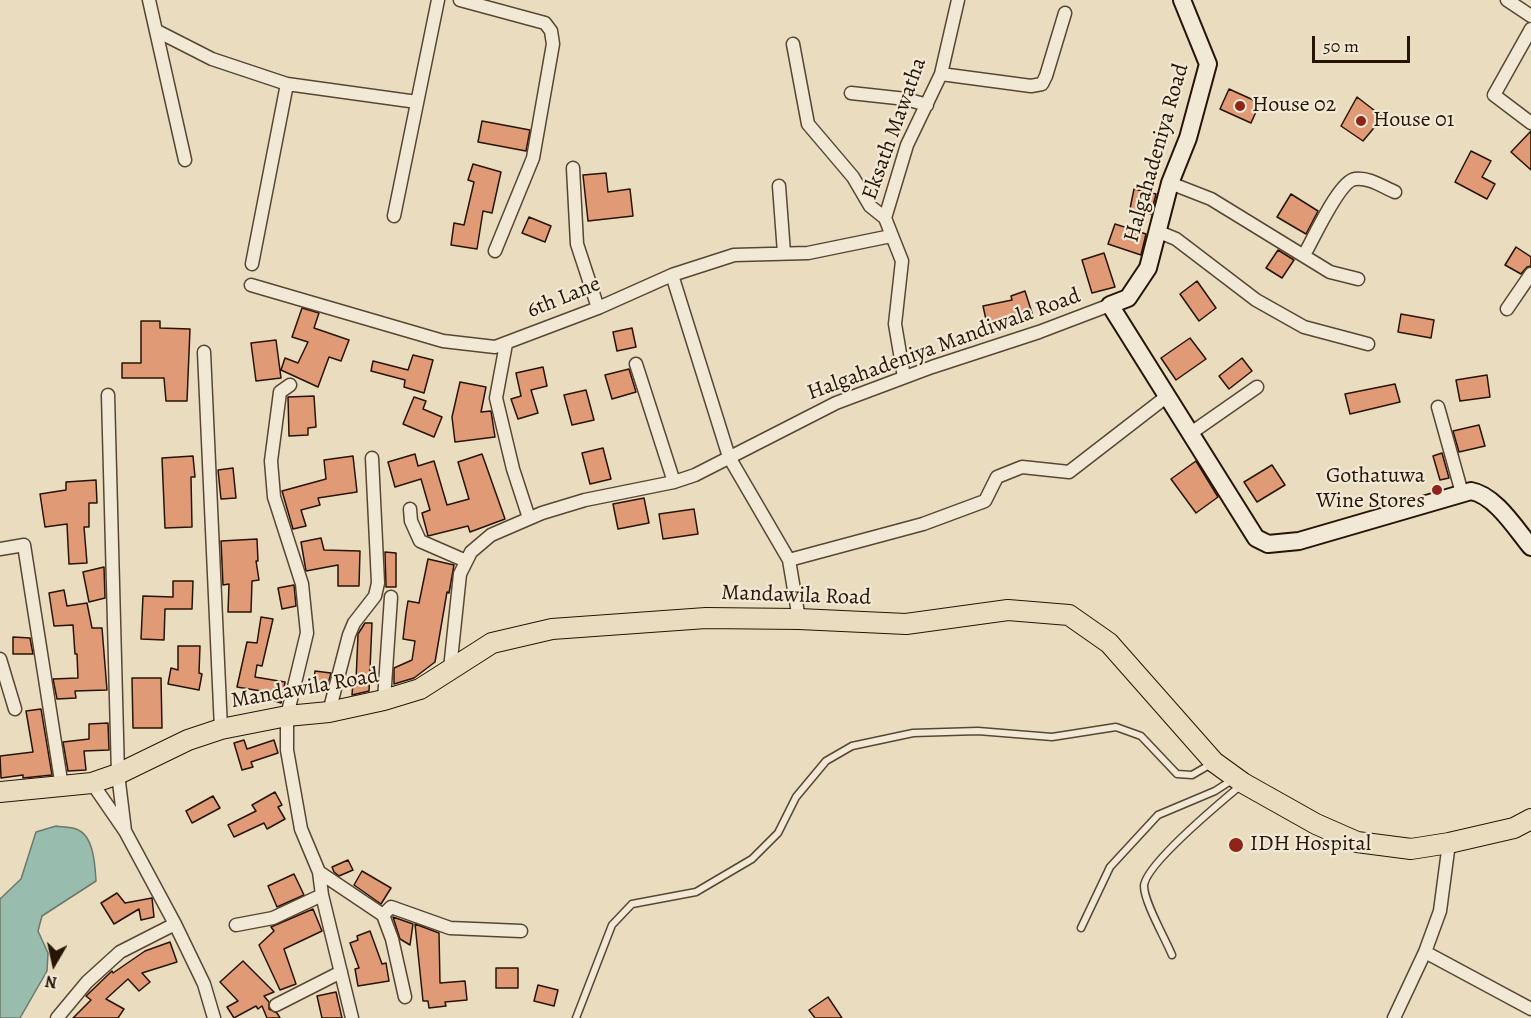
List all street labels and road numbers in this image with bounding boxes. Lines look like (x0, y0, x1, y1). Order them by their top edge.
street label: Eksath Mawatha (857, 54, 933, 204)
street label: Halgahadeniya Road (1119, 61, 1195, 245)
street label: 6th Lane (523, 271, 605, 325)
street label: Halgahadeniya Mandiwala Road (804, 283, 1084, 407)
street label: Mandawila Road (721, 580, 871, 612)
street label: Mandawila Road (229, 663, 381, 715)

